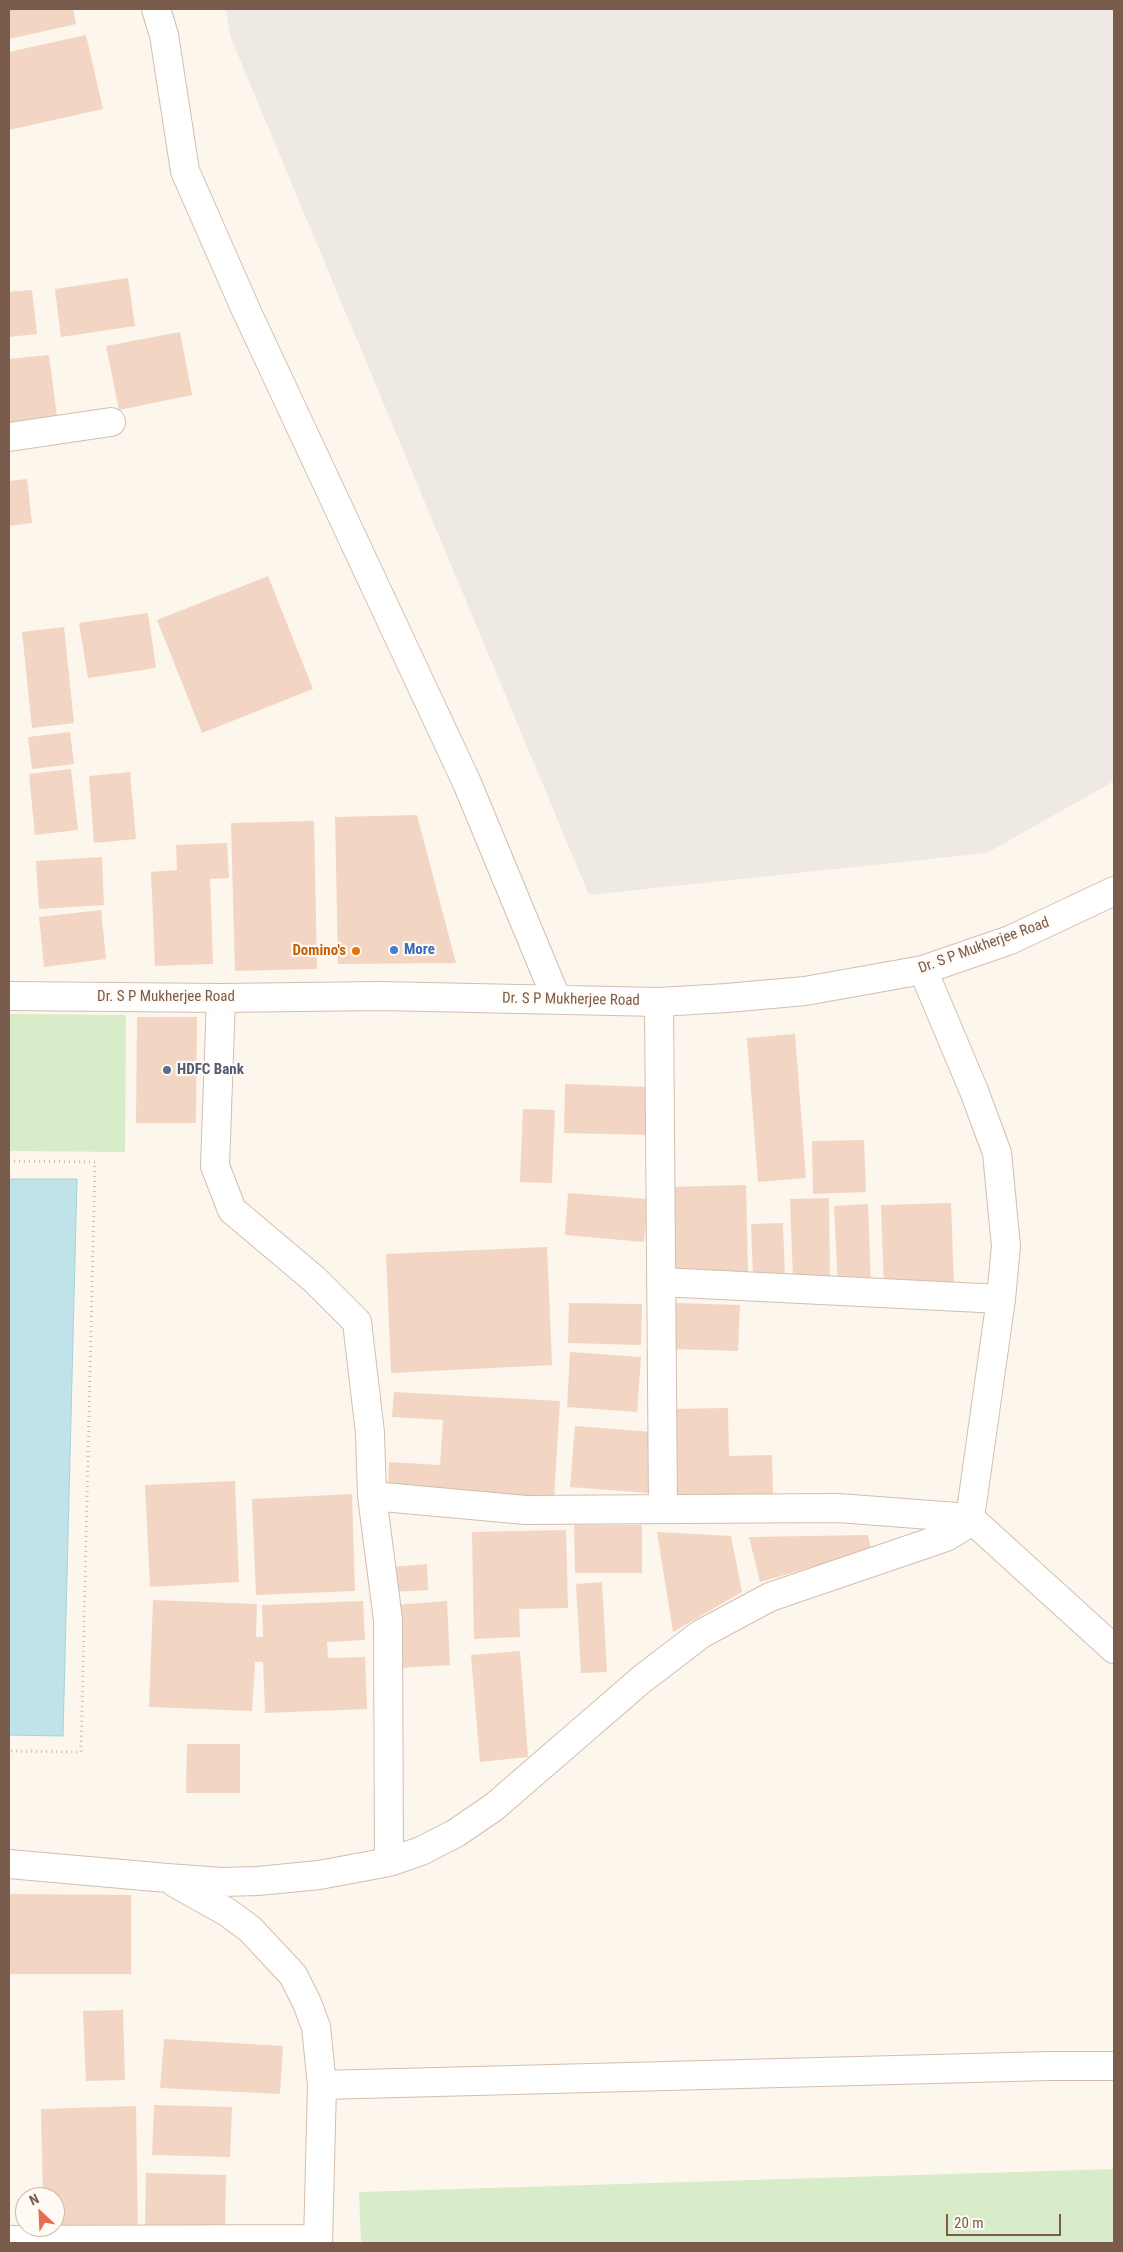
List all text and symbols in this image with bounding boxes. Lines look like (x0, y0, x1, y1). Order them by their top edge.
street label: Dr. S P Mukherjee Road (916, 914, 1052, 978)
place label: More (404, 941, 435, 959)
place label: Domino's (292, 942, 346, 960)
marker: More (388, 944, 400, 956)
marker: Domino's (350, 945, 362, 957)
street label: Dr. S P Mukherjee Road (97, 988, 235, 1006)
street label: Dr. S P Mukherjee Road (502, 990, 640, 1010)
place label: HDFC Bank (177, 1061, 244, 1079)
marker: HDFC Bank (161, 1064, 173, 1076)
north arrow (15, 2187, 65, 2237)
text: N (27, 2190, 41, 2208)
scale bar (948, 2204, 1063, 2236)
text: 20 m (954, 2214, 984, 2232)

